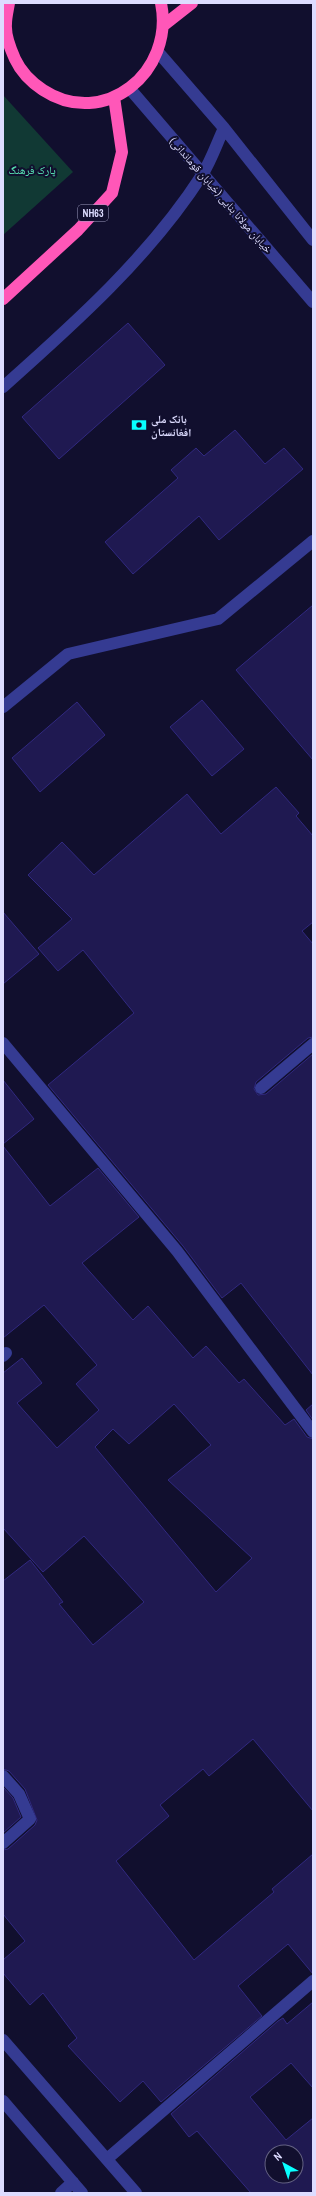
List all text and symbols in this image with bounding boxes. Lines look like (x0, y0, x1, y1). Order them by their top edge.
street label: خیابان مولانا بنایی (خیابان قوماندانی) (167, 134, 275, 256)
park label: پارک فرهنگ (8, 163, 56, 177)
road number: NH63 (78, 205, 108, 221)
place label: بانک ملی افغانستان (151, 412, 191, 440)
bank icon: بانک ملی افغانستان (130, 416, 148, 434)
north arrow (264, 2144, 304, 2184)
text: N (271, 2149, 285, 2164)

